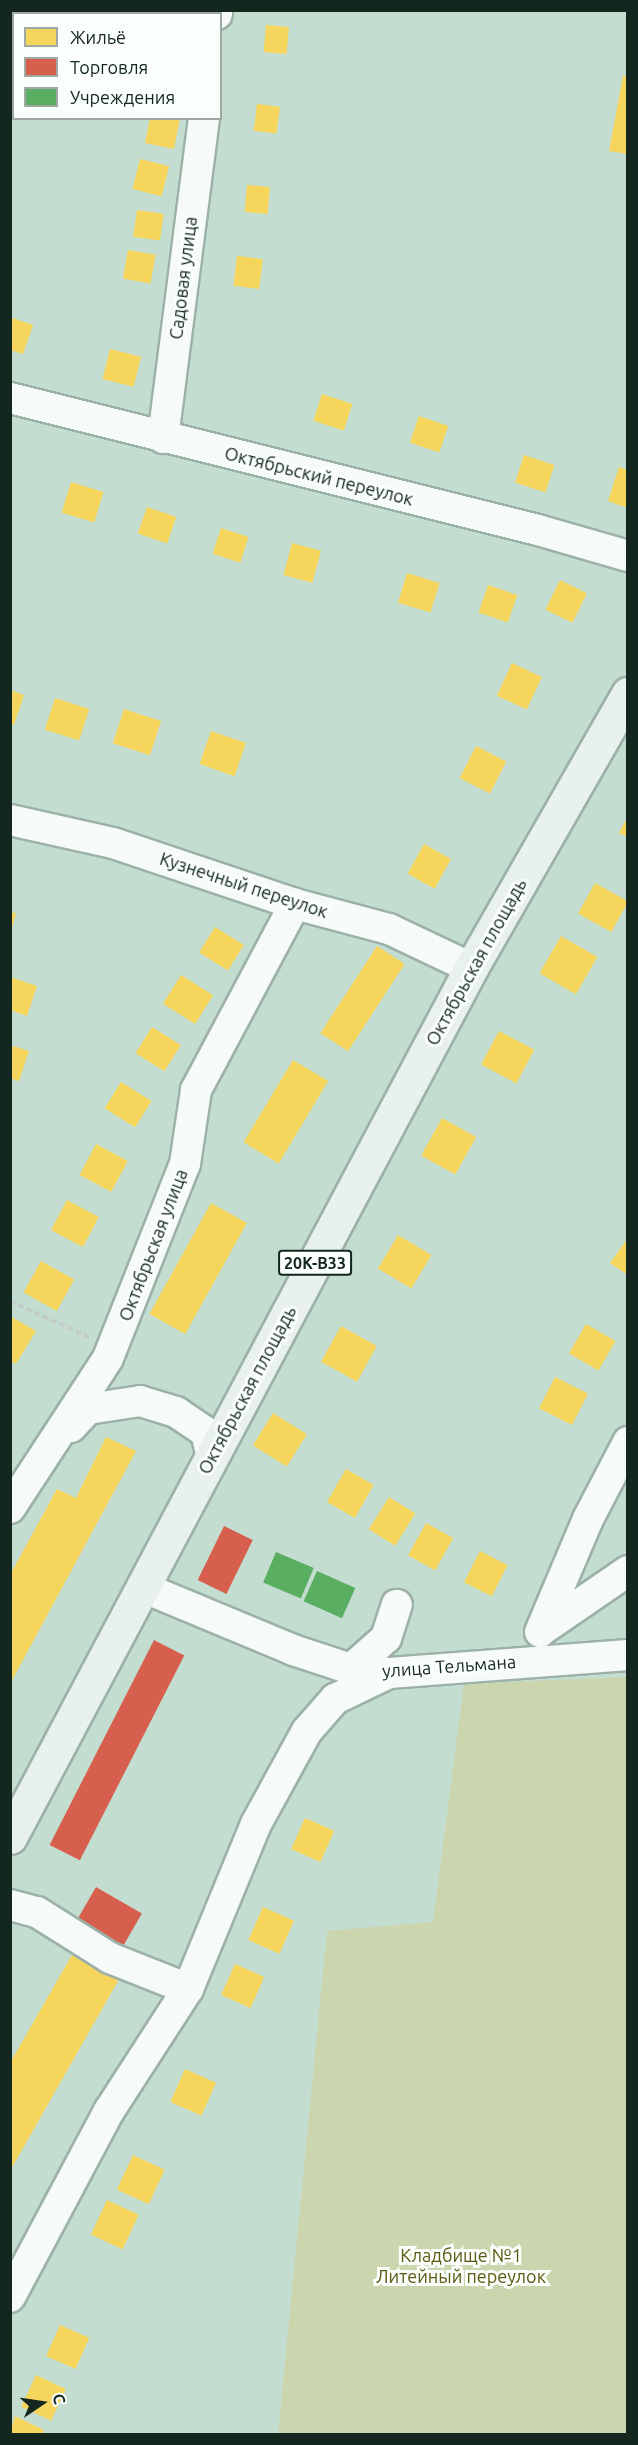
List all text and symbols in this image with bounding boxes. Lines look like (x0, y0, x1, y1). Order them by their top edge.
legend (12, 12, 222, 120)
text: Жильё (70, 27, 126, 47)
text: Торговля (70, 57, 148, 77)
text: Учреждения (70, 87, 175, 107)
street label: Садовая улица (165, 215, 201, 341)
street label: Октябрьский переулок (222, 442, 416, 510)
street label: Кузнечный переулок (157, 848, 331, 922)
street label: Октябрьская площадь (421, 875, 531, 1049)
street label: Октябрьская улица (114, 1166, 192, 1324)
road number: 20К-В33 (278, 1250, 352, 1276)
street label: Октябрьская площадь (194, 1302, 300, 1478)
street label: улица Тельмана (381, 1651, 517, 1681)
park label: Кладбище №1 Литейный переулок (376, 2245, 546, 2288)
north arrow (12, 2373, 72, 2433)
text: С (50, 2392, 69, 2406)

